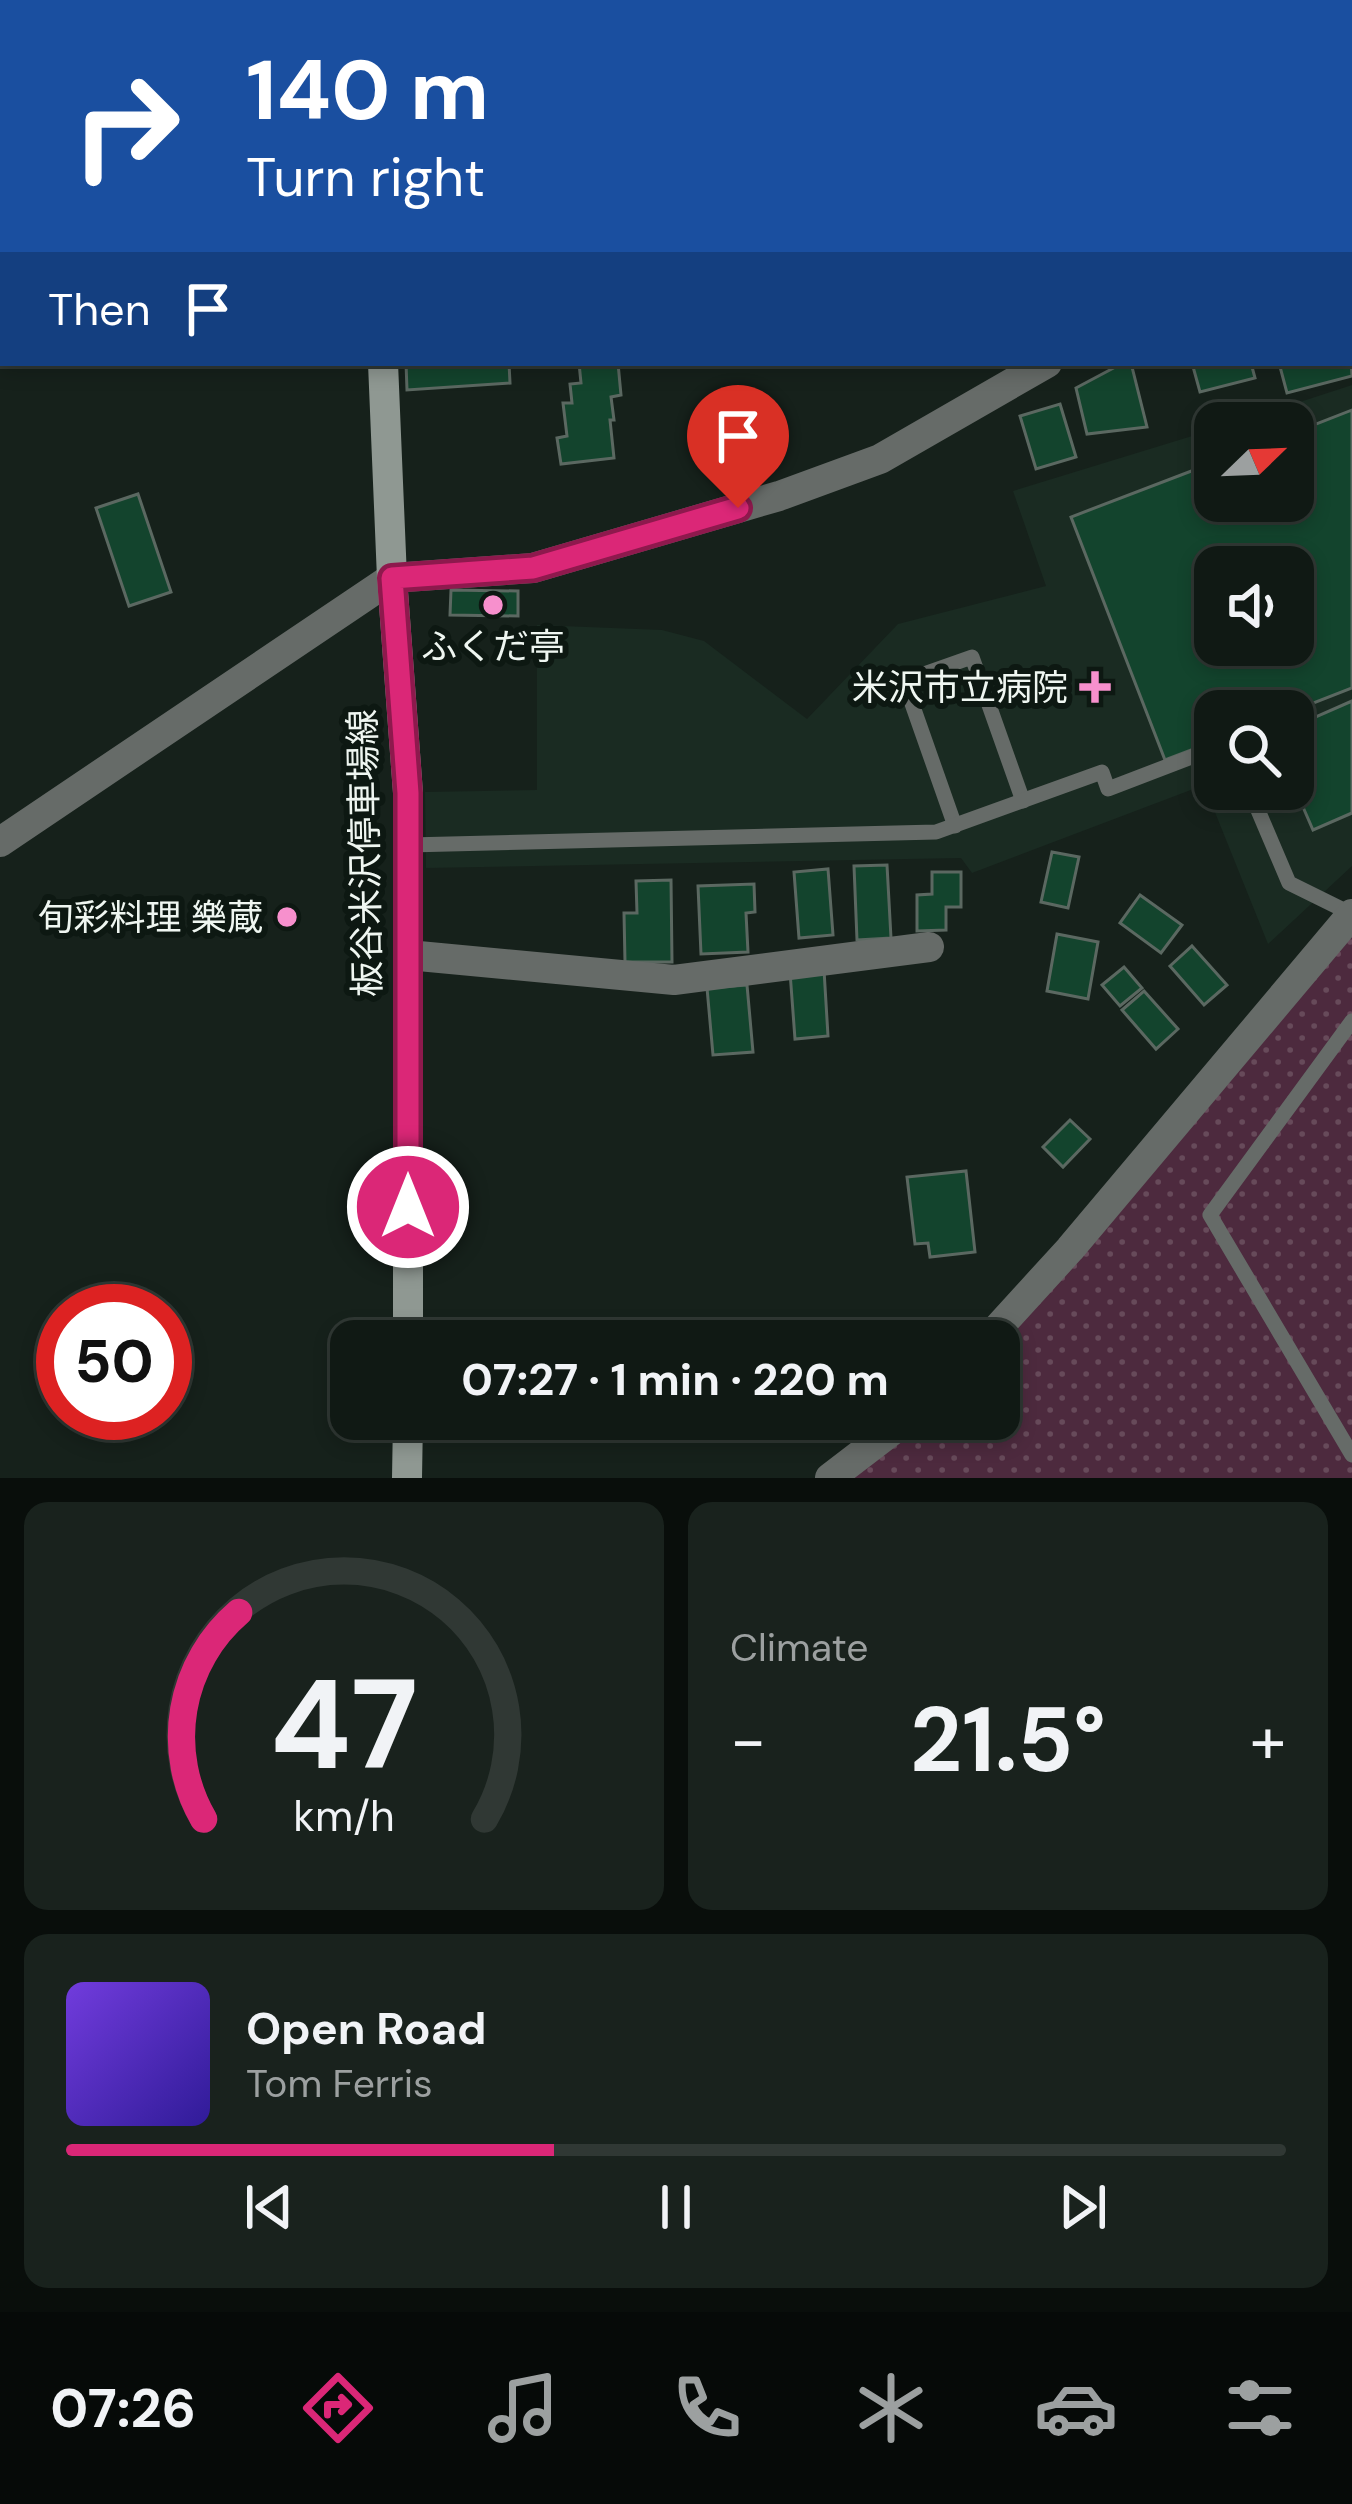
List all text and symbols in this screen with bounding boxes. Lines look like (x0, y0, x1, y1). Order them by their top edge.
text: 140 m (246, 36, 489, 145)
icon: right (48, 48, 204, 204)
text: Turn right (246, 142, 485, 213)
icon: arrive (175, 276, 241, 342)
text: Then (48, 280, 151, 339)
pin (687, 385, 789, 508)
north arrow (1194, 402, 1314, 522)
map controls (1194, 402, 1314, 810)
icon: arrive (705, 403, 771, 469)
button: sound (1194, 546, 1314, 666)
marker: ふくだ亭 (480, 592, 506, 618)
place label: ふくだ亭 (421, 623, 565, 670)
place label: 米沢市立病院 (852, 664, 1068, 711)
marker: 米沢市立病院 (1079, 671, 1111, 703)
button: search (1194, 690, 1314, 810)
street label: 板谷米沢停車場線 (339, 709, 391, 997)
place label: 旬彩料理 樂蔵 (37, 894, 263, 941)
marker: 旬彩料理 樂蔵 (274, 904, 300, 930)
position arrow (345, 1144, 471, 1270)
speed limit sign: 50 (36, 1284, 192, 1440)
text: 07:27 · 1 min · 220 m (461, 1350, 889, 1409)
text: Climate (730, 1622, 868, 1673)
text: 47 (270, 1644, 418, 1807)
text: 21.5° (910, 1682, 1106, 1799)
text: − (730, 1698, 766, 1783)
text: + (1250, 1698, 1286, 1783)
text: km/h (293, 1788, 395, 1844)
text: Open Road (246, 1999, 487, 2058)
text: Tom Ferris (246, 2058, 433, 2109)
icon: previous (236, 2174, 302, 2240)
icon: pause (643, 2174, 709, 2240)
icon: next (1050, 2174, 1116, 2240)
icon: directions (296, 2366, 380, 2450)
icon: music (481, 2366, 565, 2450)
icon: phone (665, 2366, 749, 2450)
icon: climate (849, 2366, 933, 2450)
icon: car (1034, 2366, 1118, 2450)
icon: filters (1218, 2366, 1302, 2450)
text: 07:26 (50, 2373, 196, 2444)

